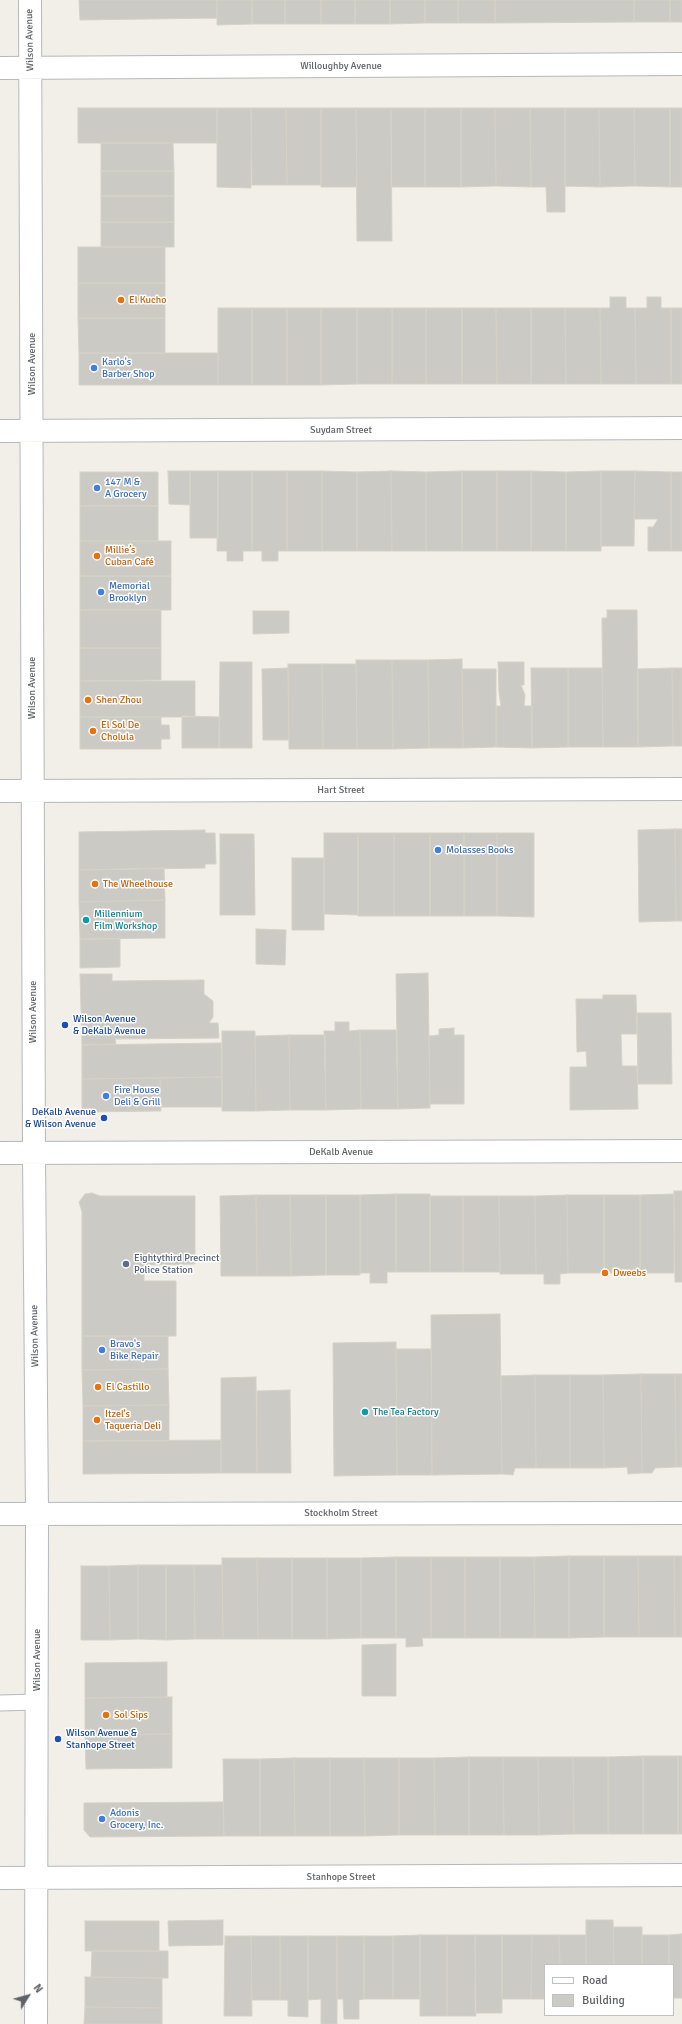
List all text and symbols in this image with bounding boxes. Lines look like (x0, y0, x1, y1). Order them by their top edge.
street label: Wilson Avenue (23, 9, 37, 71)
street label: Willoughby Avenue (300, 60, 382, 72)
place label: El Kucho (129, 294, 166, 306)
marker: El Kucho (116, 295, 126, 305)
street label: Wilson Avenue (26, 333, 38, 395)
place label: Karlo's Barber Shop (102, 356, 154, 380)
marker: Karlo's Barber Shop (89, 363, 99, 373)
street label: Suydam Street (310, 424, 372, 436)
place label: 147 M & A Grocery (105, 476, 147, 500)
marker: 147 M & A Grocery (92, 483, 102, 493)
place label: Millie’s Cuban Café (105, 544, 154, 568)
marker: Millie’s Cuban Café (92, 551, 102, 561)
place label: Memorial Brooklyn (109, 580, 150, 604)
marker: Memorial Brooklyn (96, 587, 106, 597)
street label: Wilson Avenue (26, 657, 38, 719)
place label: Shen Zhou (96, 694, 141, 706)
marker: Shen Zhou (83, 695, 93, 705)
place label: El Sol De Cholula (101, 719, 139, 742)
marker: El Sol De Cholula (88, 726, 98, 736)
street label: Hart Street (317, 784, 365, 796)
place label: Molasses Books (446, 844, 513, 856)
marker: Molasses Books (433, 845, 443, 855)
place label: The Wheelhouse (103, 878, 173, 890)
marker: The Wheelhouse (90, 879, 100, 889)
place label: Millennium Film Workshop (94, 908, 157, 932)
marker: Millennium Film Workshop (81, 915, 91, 925)
street label: Wilson Avenue (27, 981, 39, 1043)
place label: Wilson Avenue & DeKalb Avenue (73, 1013, 146, 1036)
marker: Wilson Avenue & DeKalb Avenue (60, 1020, 70, 1030)
place label: Fire House Deli & Grill (114, 1084, 160, 1108)
marker: Fire House Deli & Grill (101, 1091, 111, 1101)
place label: DeKalb Avenue & Wilson Avenue (25, 1106, 96, 1130)
marker: DeKalb Avenue & Wilson Avenue (99, 1113, 109, 1123)
street label: DeKalb Avenue (309, 1146, 373, 1158)
place label: Eightythird Precinct Police Station (134, 1252, 219, 1276)
marker: Eightythird Precinct Police Station (121, 1259, 131, 1269)
place label: Dweebs (613, 1267, 646, 1279)
marker: Dweebs (600, 1268, 610, 1278)
street label: Wilson Avenue (28, 1305, 42, 1367)
place label: Bravo's Bike Repair (110, 1338, 158, 1362)
marker: Bravo's Bike Repair (97, 1345, 107, 1355)
place label: El Castillo (106, 1381, 149, 1393)
marker: El Castillo (93, 1382, 103, 1392)
place label: The Tea Factory (373, 1406, 439, 1418)
marker: The Tea Factory (360, 1407, 370, 1417)
place label: Itzel's Taqueria Deli (105, 1408, 161, 1432)
marker: Itzel's Taqueria Deli (92, 1415, 102, 1425)
street label: Stockholm Street (304, 1507, 378, 1519)
street label: Wilson Avenue (31, 1629, 43, 1691)
place label: Sol Sips (114, 1709, 148, 1721)
marker: Sol Sips (101, 1710, 111, 1720)
place label: Wilson Avenue & Stanhope Street (66, 1727, 137, 1750)
marker: Wilson Avenue & Stanhope Street (53, 1734, 63, 1744)
place label: Adonis Grocery, Inc. (110, 1807, 163, 1830)
marker: Adonis Grocery, Inc. (97, 1814, 107, 1824)
street label: Stanhope Street (307, 1871, 375, 1883)
legend (544, 1964, 674, 2016)
text: Road (582, 1973, 608, 1988)
north arrow (8, 1976, 48, 2016)
text: N (30, 1982, 45, 1995)
text: Building (582, 1993, 625, 2008)

